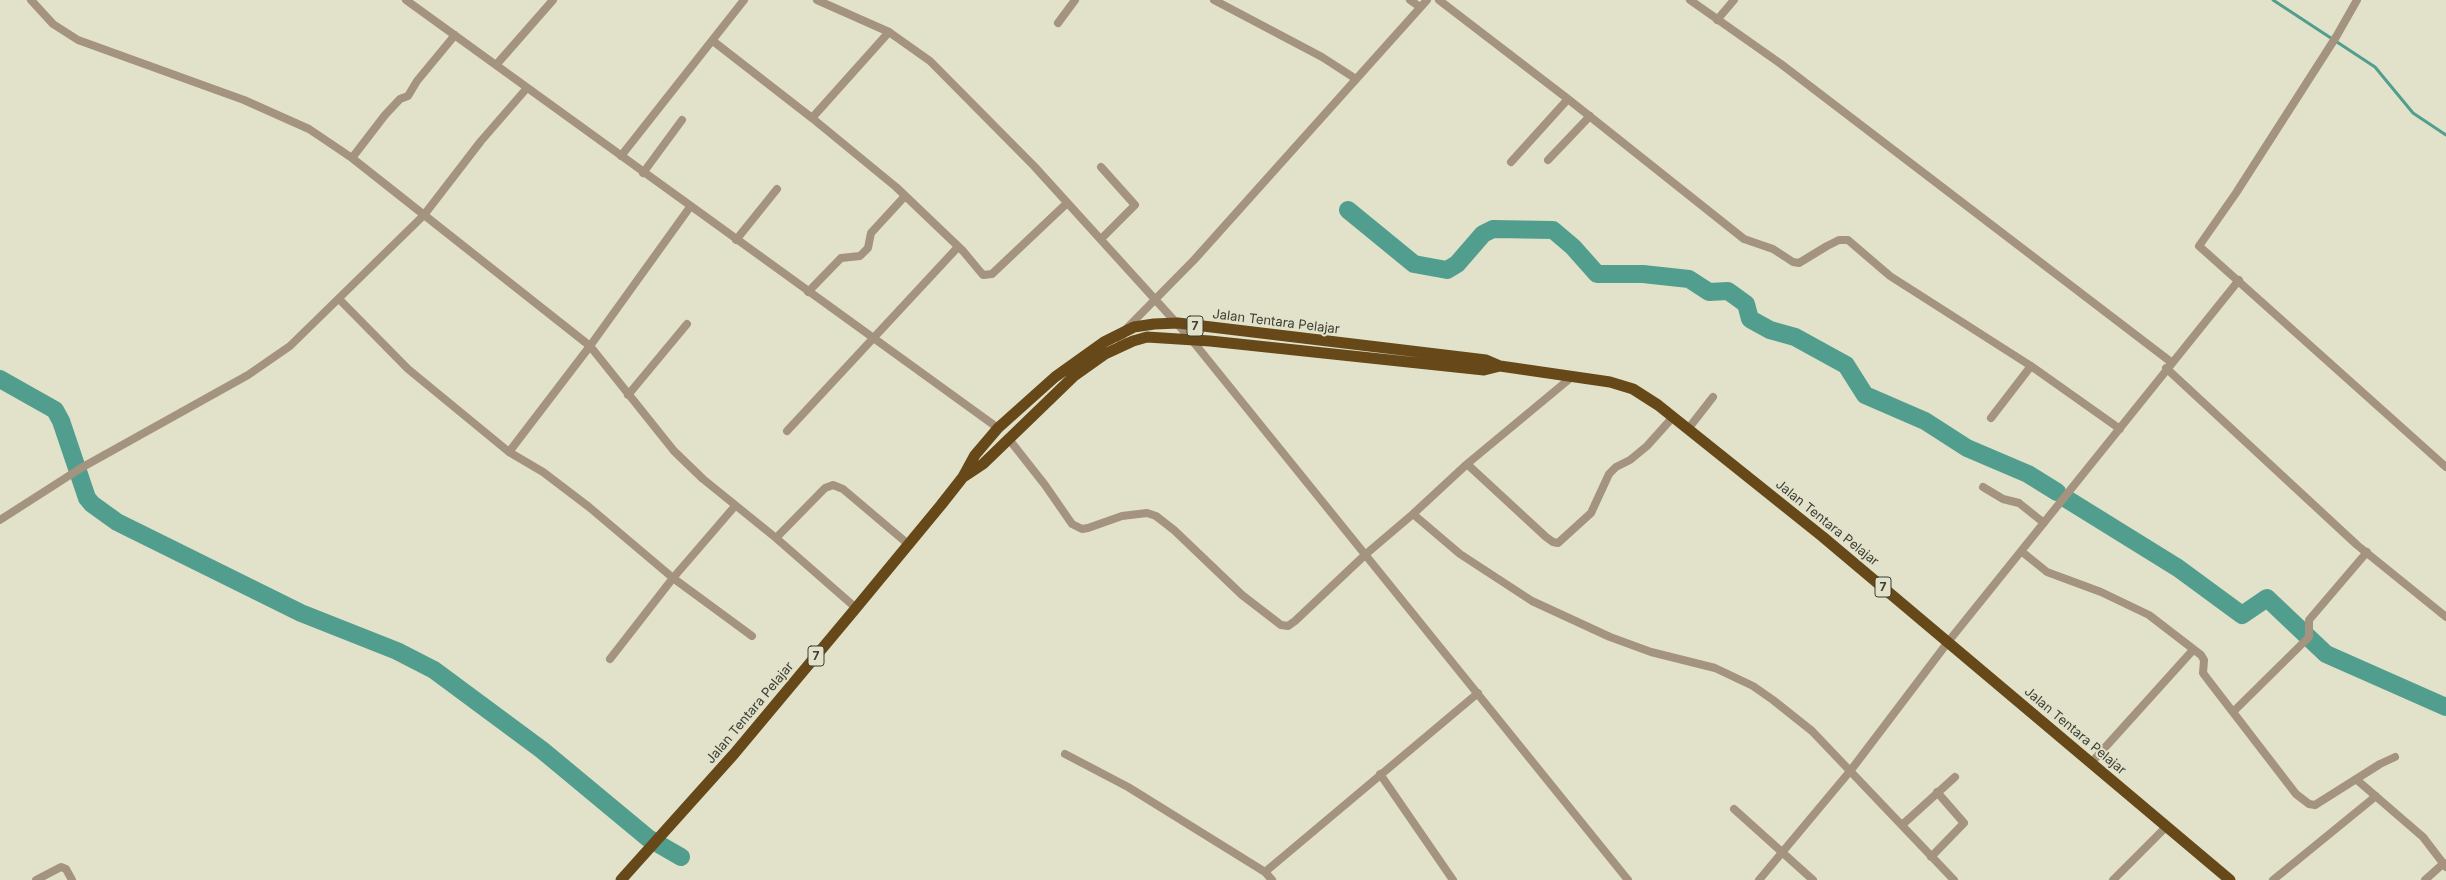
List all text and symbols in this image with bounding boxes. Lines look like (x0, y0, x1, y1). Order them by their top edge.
street label: Jalan Tentara Pelajar (1211, 306, 1341, 338)
road number: 7 (1187, 316, 1203, 336)
street label: Jalan Tentara Pelajar (1772, 477, 1882, 569)
road number: 7 (1875, 577, 1891, 597)
road number: 7 (808, 646, 824, 666)
street label: Jalan Tentara Pelajar (703, 659, 797, 767)
street label: Jalan Tentara Pelajar (2021, 684, 2129, 778)

